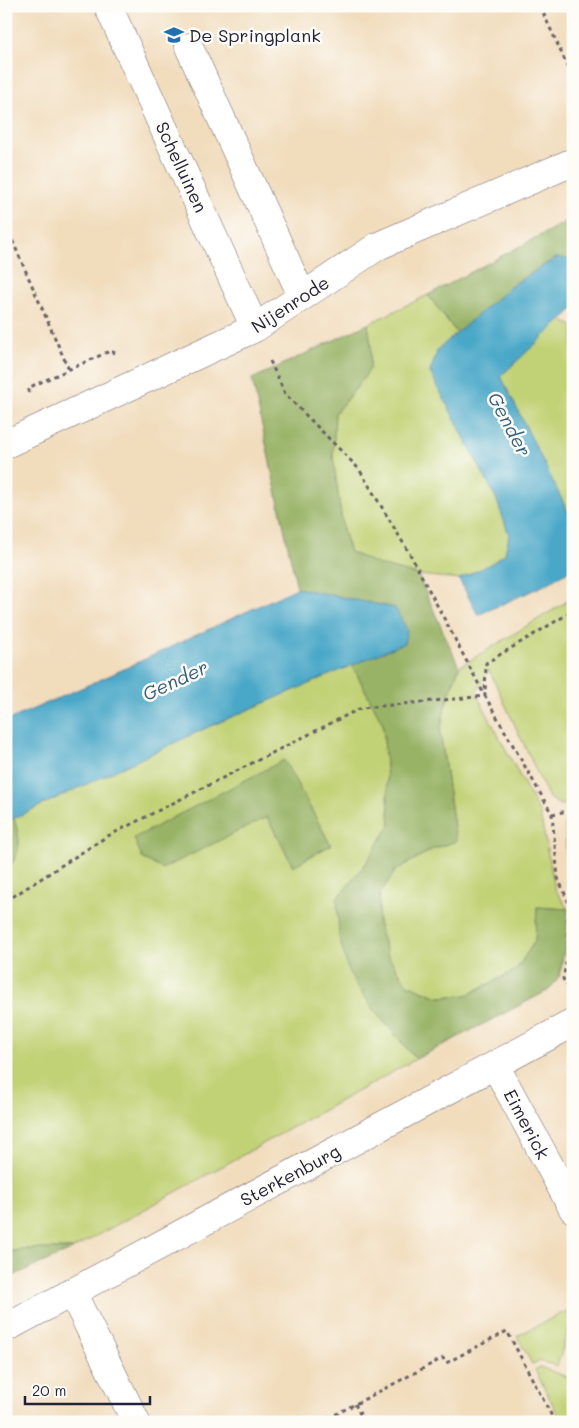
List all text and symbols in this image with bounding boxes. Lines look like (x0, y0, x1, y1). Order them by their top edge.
place label: De Springplank (189, 23, 321, 47)
school or university icon: De Springplank (163, 24, 185, 46)
street label: Schelluinen (151, 118, 213, 216)
street label: Nijenrode (246, 270, 334, 338)
water label: Gender (483, 387, 537, 461)
water label: Gender (138, 654, 212, 706)
street label: Eimerick (499, 1085, 555, 1163)
street label: Sterkenburg (236, 1139, 344, 1211)
scale bar (25, 1373, 150, 1405)
text: 20 m (32, 1380, 66, 1400)

